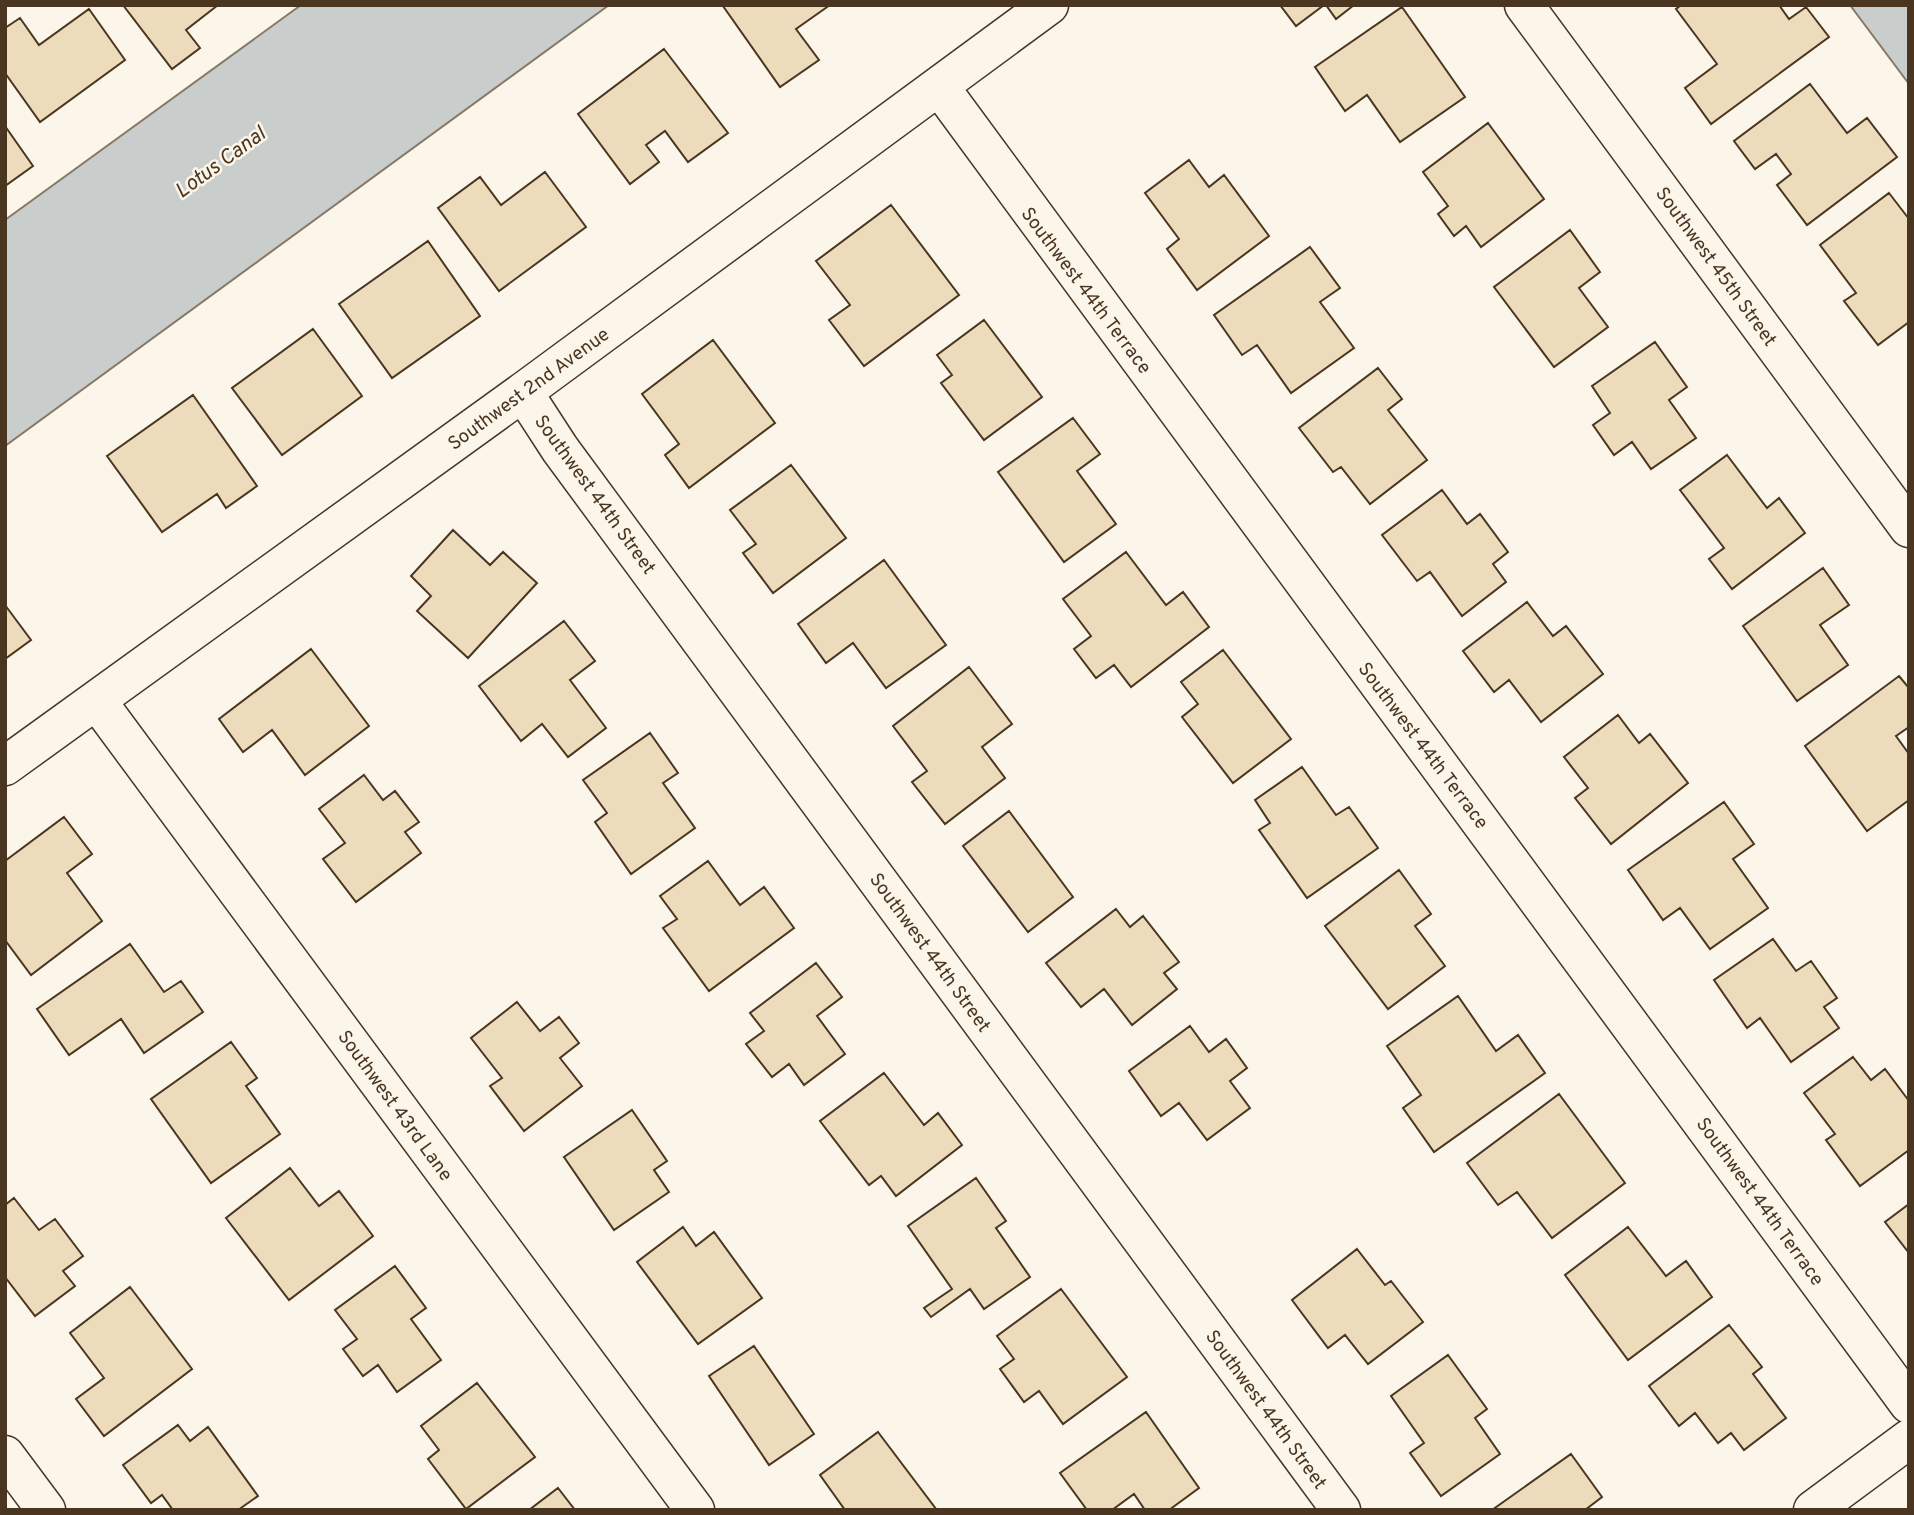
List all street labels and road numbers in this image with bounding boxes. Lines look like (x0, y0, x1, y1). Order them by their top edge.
street label: Southwest 45th Street (1649, 183, 1781, 352)
street label: Southwest 44th Terrace (1015, 203, 1156, 379)
street label: Southwest 2nd Avenue (444, 323, 615, 456)
street label: Southwest 44th Street (528, 411, 660, 580)
street label: Southwest 44th Terrace (1352, 658, 1493, 834)
street label: Southwest 44th Street (863, 869, 995, 1038)
street label: Southwest 43rd Lane (332, 1026, 457, 1186)
street label: Southwest 44th Terrace (1690, 1113, 1829, 1291)
street label: Southwest 44th Street (1199, 1326, 1331, 1495)

